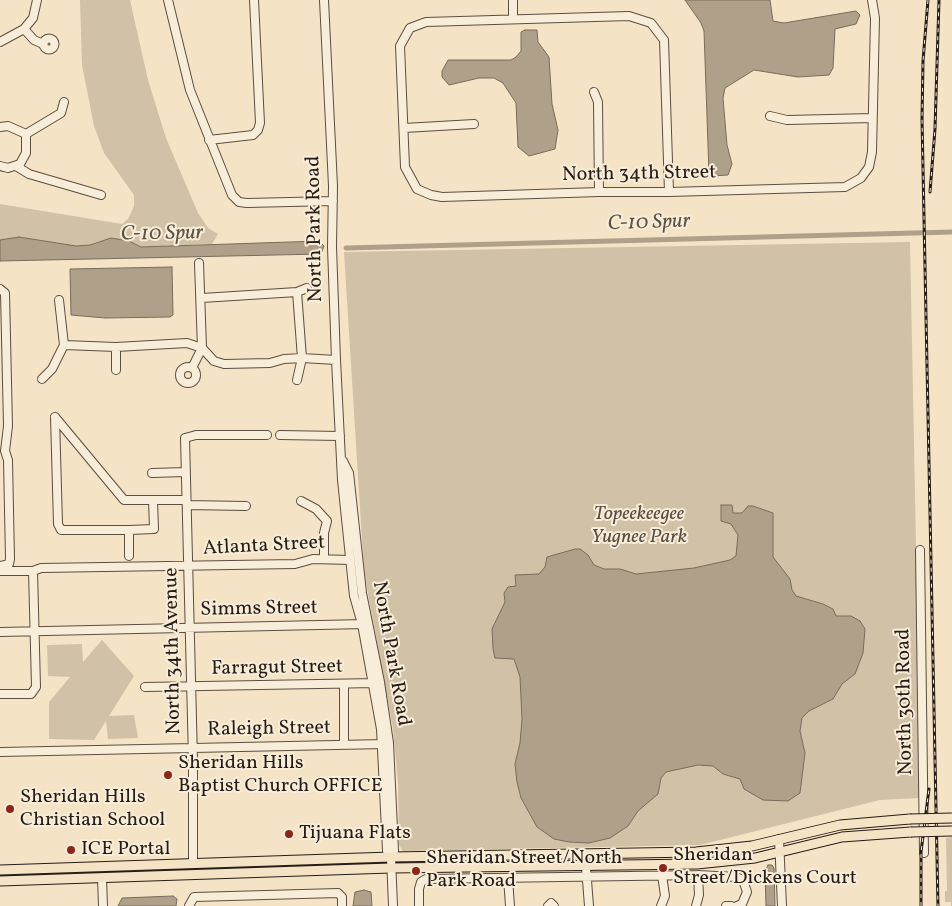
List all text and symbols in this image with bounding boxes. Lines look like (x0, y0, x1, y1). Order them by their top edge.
street label: North Park Road (303, 155, 329, 303)
street label: North 34th Street (562, 162, 716, 188)
water label: C-10 Spur (607, 210, 691, 238)
water label: C-10 Spur (120, 222, 204, 248)
park label: Topeekeegee Yugnee Park (591, 503, 687, 550)
street label: Atlanta Street (202, 532, 326, 562)
street label: North 34th Avenue (161, 567, 187, 735)
street label: North Park Road (365, 580, 415, 728)
street label: Simms Street (200, 597, 318, 623)
street label: North 30th Road (893, 628, 919, 776)
street label: Farragut Street (211, 656, 343, 682)
street label: Raleigh Street (207, 717, 331, 743)
place label: Sheridan Hills Baptist Church OFFICE (178, 752, 383, 799)
marker: Sheridan Hills Baptist Church OFFICE (162, 769, 174, 781)
place label: Sheridan Hills Christian School (20, 786, 165, 833)
marker: Sheridan Hills Christian School (4, 803, 16, 815)
place label: Tijuana Flats (299, 822, 411, 846)
marker: Tijuana Flats (283, 828, 295, 840)
place label: ICE Portal (81, 838, 170, 862)
marker: ICE Portal (65, 844, 77, 856)
place label: Sheridan Street/Dickens Court (673, 844, 857, 891)
place label: Sheridan Street/North Park Road (426, 847, 623, 894)
marker: Sheridan Street/Dickens Court (657, 862, 669, 874)
marker: Sheridan Street/North Park Road (410, 865, 422, 877)

